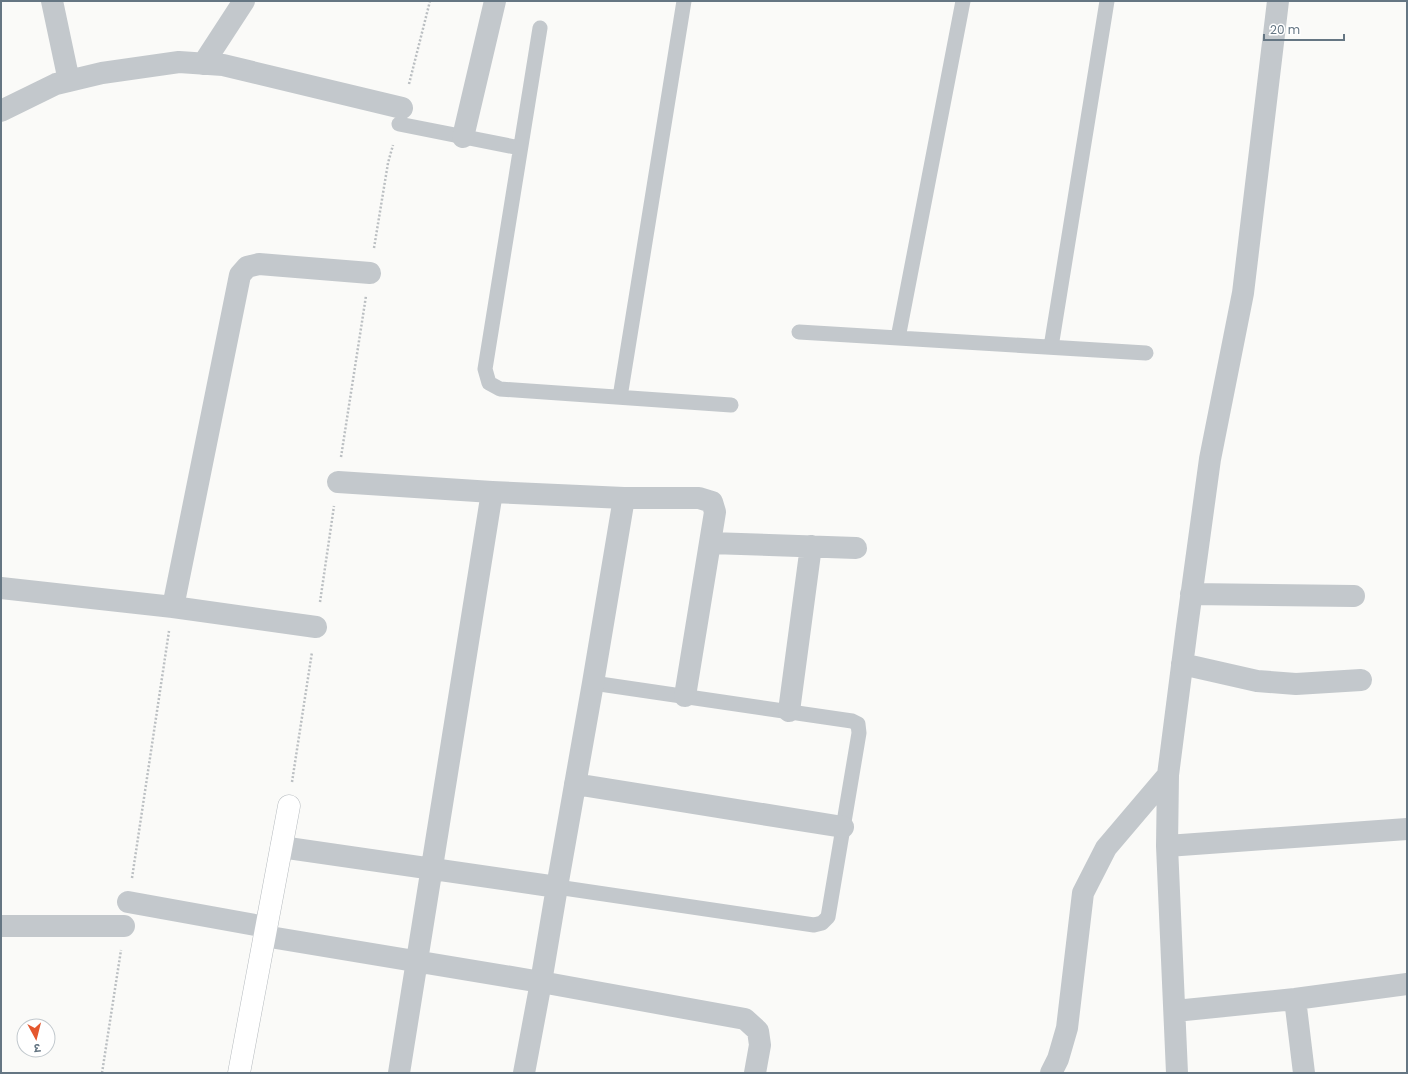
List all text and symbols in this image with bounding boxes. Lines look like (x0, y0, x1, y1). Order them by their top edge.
scale bar (1264, 16, 1344, 42)
text: 20 m (1270, 21, 1300, 38)
north arrow (16, 1018, 56, 1058)
text: उ (32, 1039, 42, 1056)

